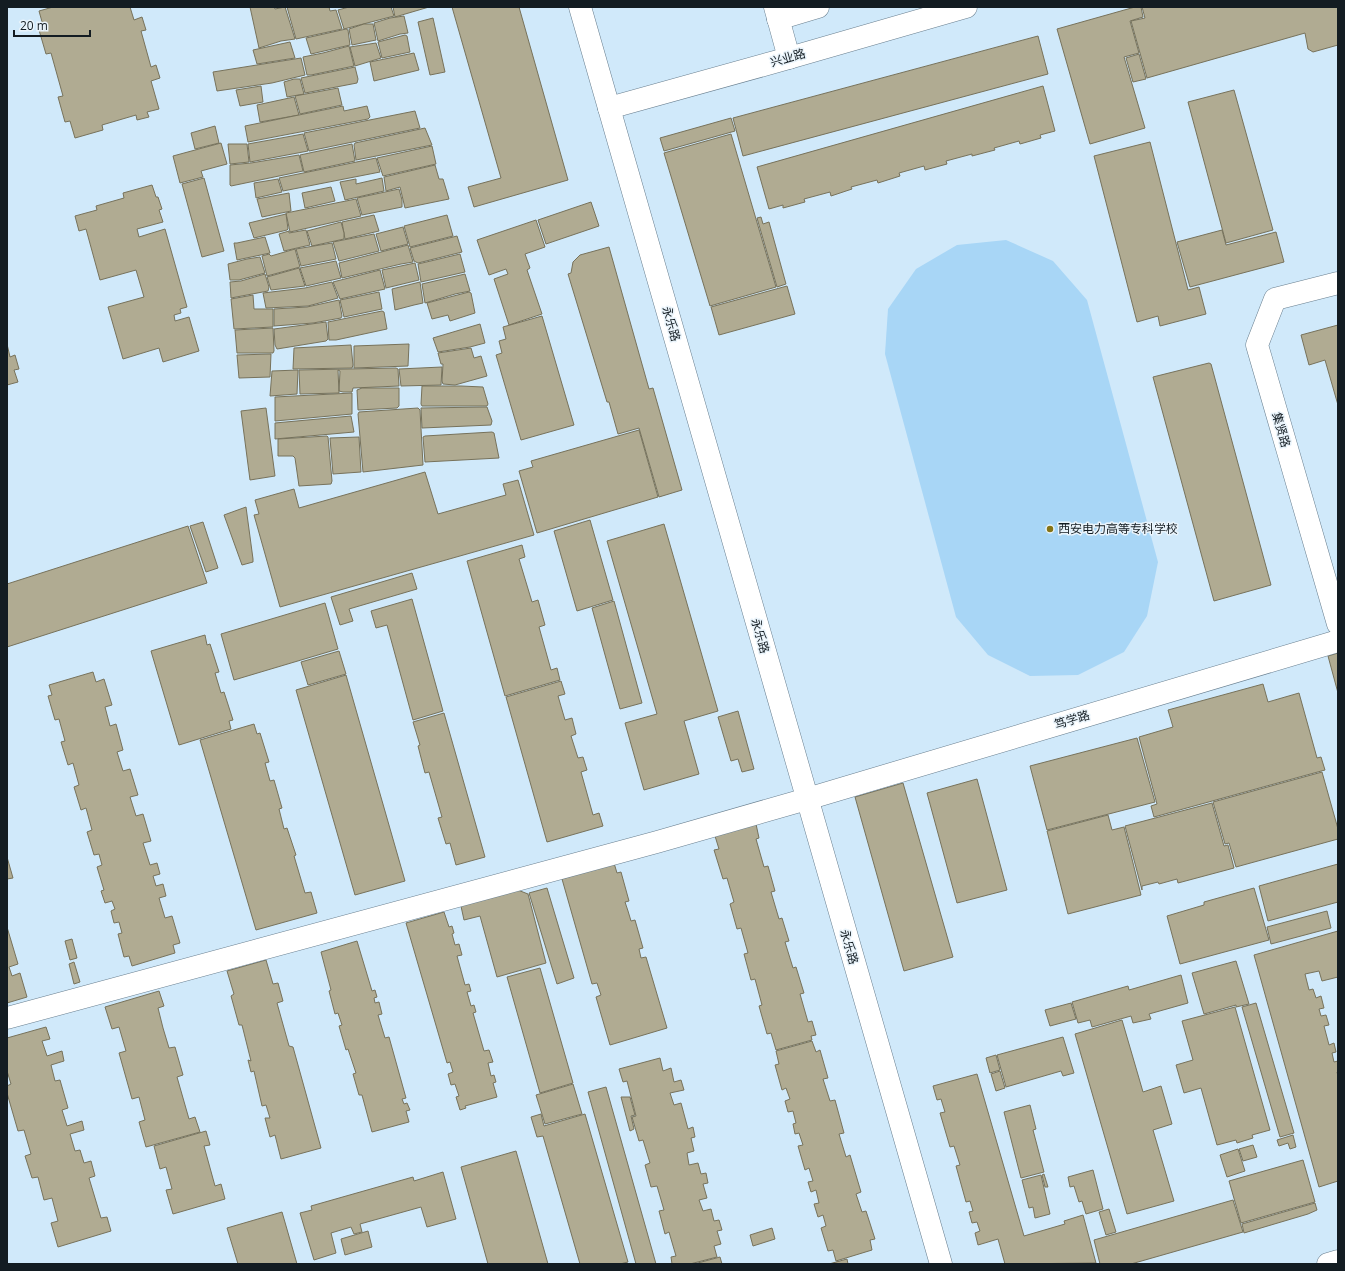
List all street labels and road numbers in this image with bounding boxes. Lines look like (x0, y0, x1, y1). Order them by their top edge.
street label: 兴业路 (768, 44, 808, 71)
street label: 永乐路 (658, 304, 685, 344)
street label: 集贤路 (1268, 410, 1295, 450)
street label: 永乐路 (747, 616, 774, 656)
street label: 笃学路 (1052, 706, 1092, 733)
street label: 永乐路 (836, 927, 863, 967)

